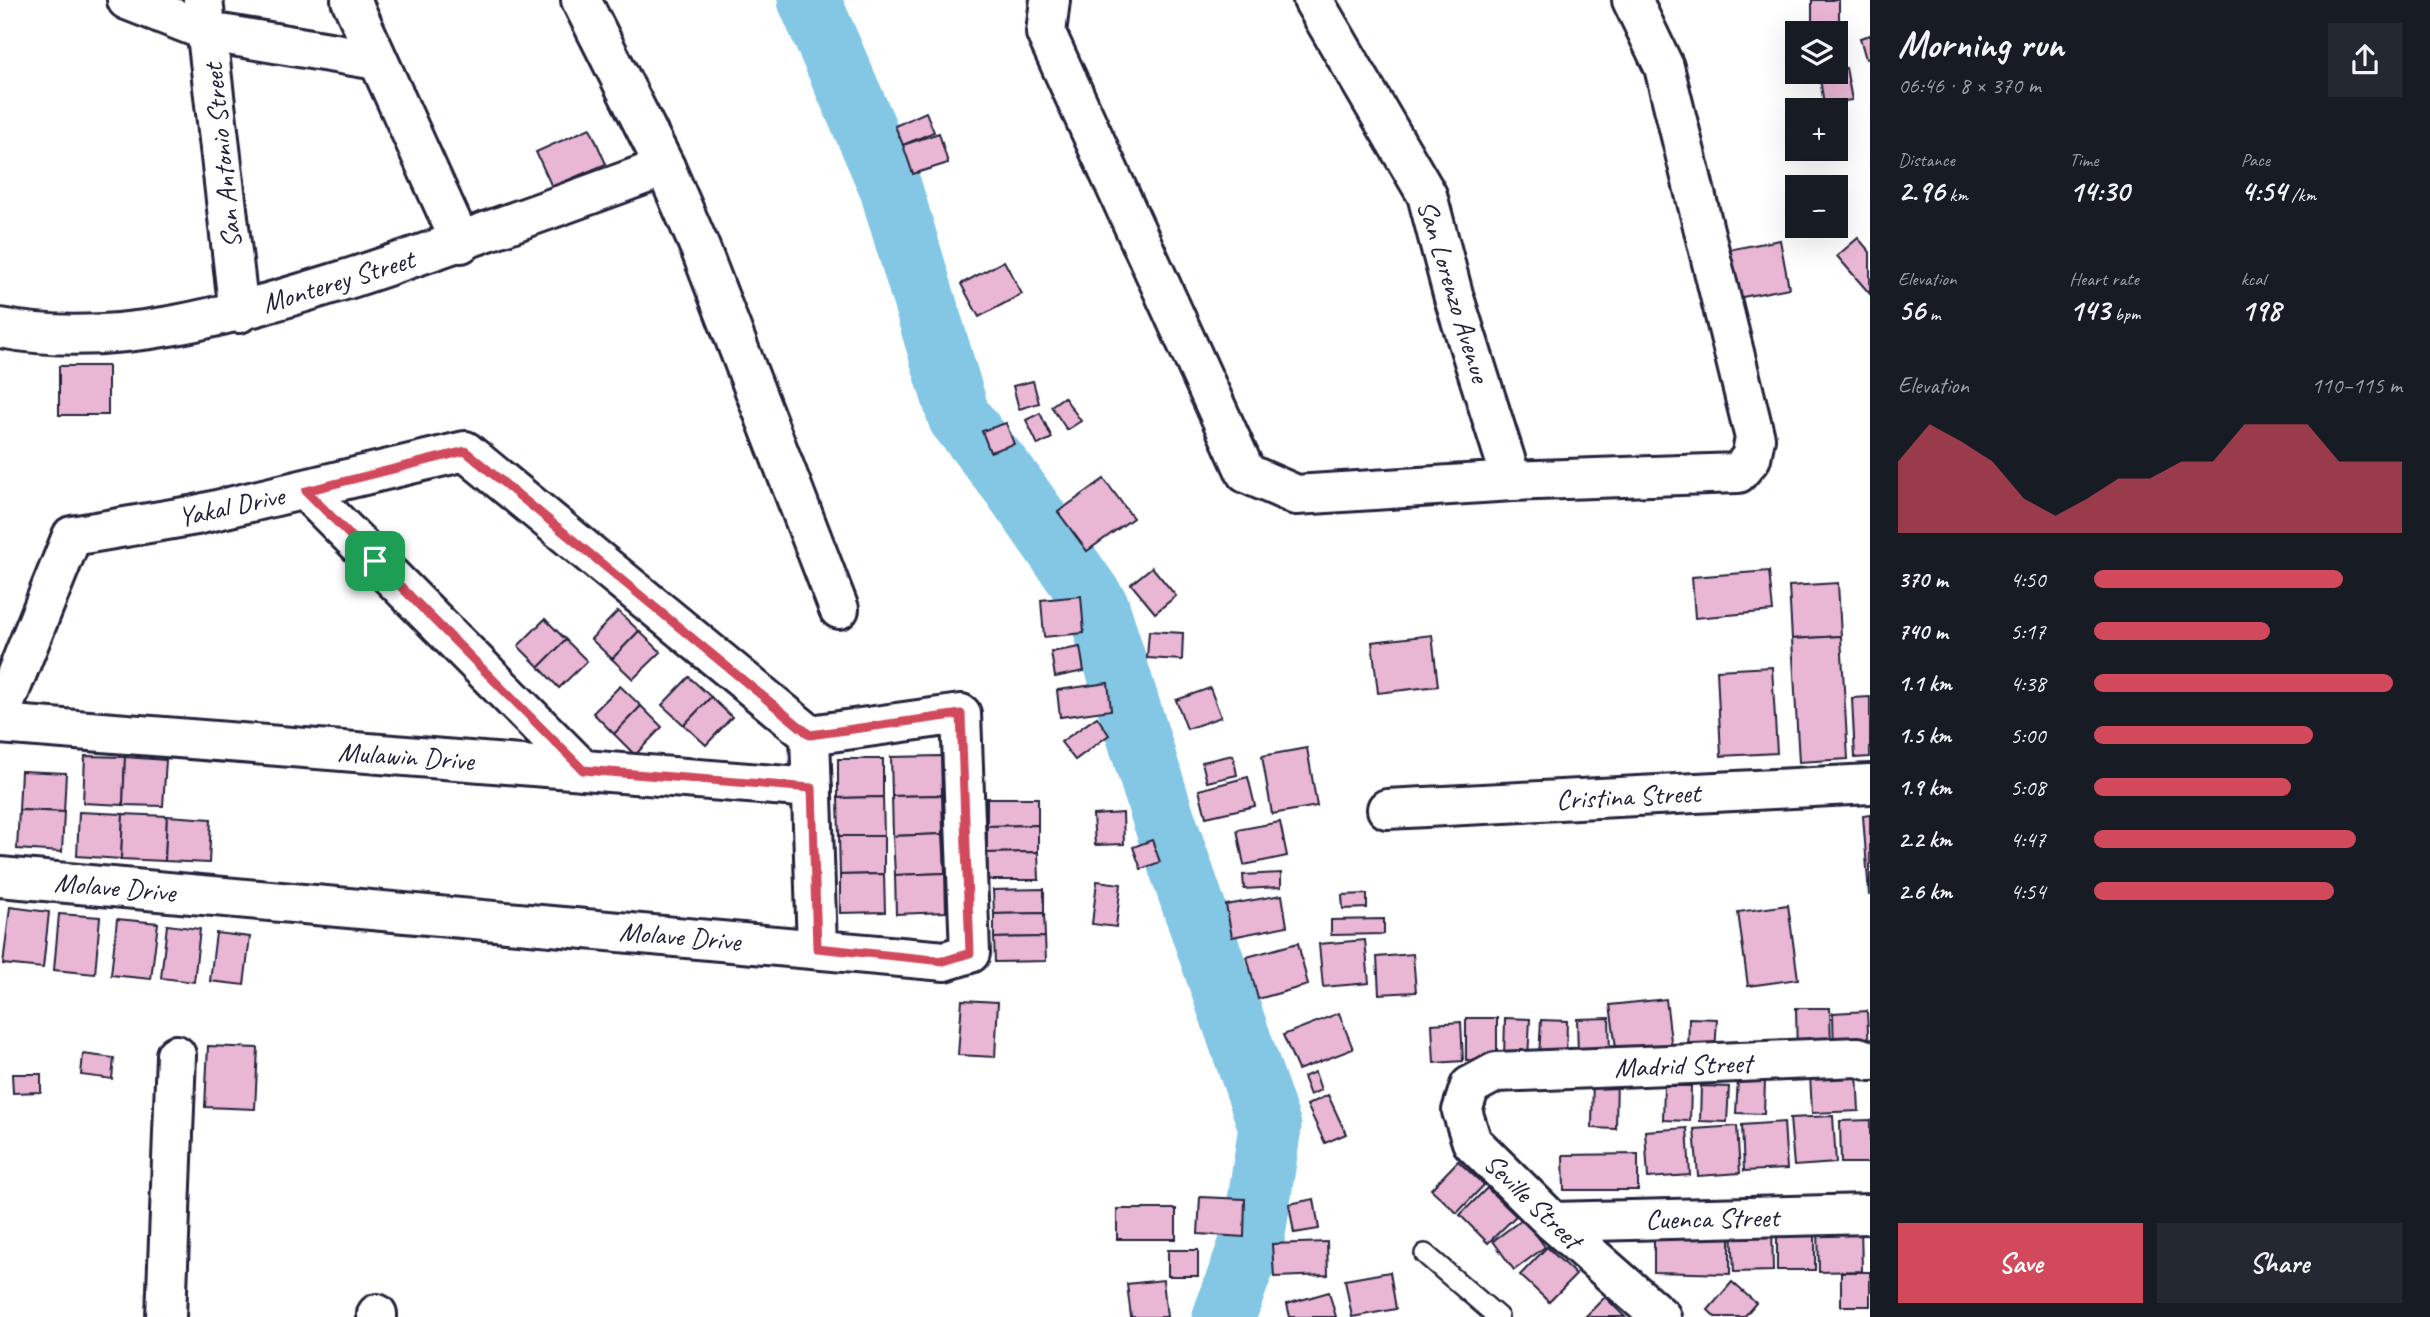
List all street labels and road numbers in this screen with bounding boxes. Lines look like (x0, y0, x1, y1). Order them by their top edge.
street label: San Antonio Street (195, 59, 249, 250)
street label: San Lorenzo Avenue (1410, 196, 1499, 388)
street label: Monterey Street (258, 241, 421, 321)
street label: Yakal Drive (175, 477, 289, 534)
street label: Mulawin Drive (337, 734, 477, 778)
street label: Cristina Street (1555, 775, 1704, 817)
street label: Molave Drive (53, 864, 179, 910)
street label: Molave Drive (618, 913, 744, 959)
street label: Madrid Street (1614, 1045, 1756, 1085)
street label: Seville Street (1477, 1146, 1592, 1259)
street label: Cuenca Street (1645, 1199, 1782, 1237)

